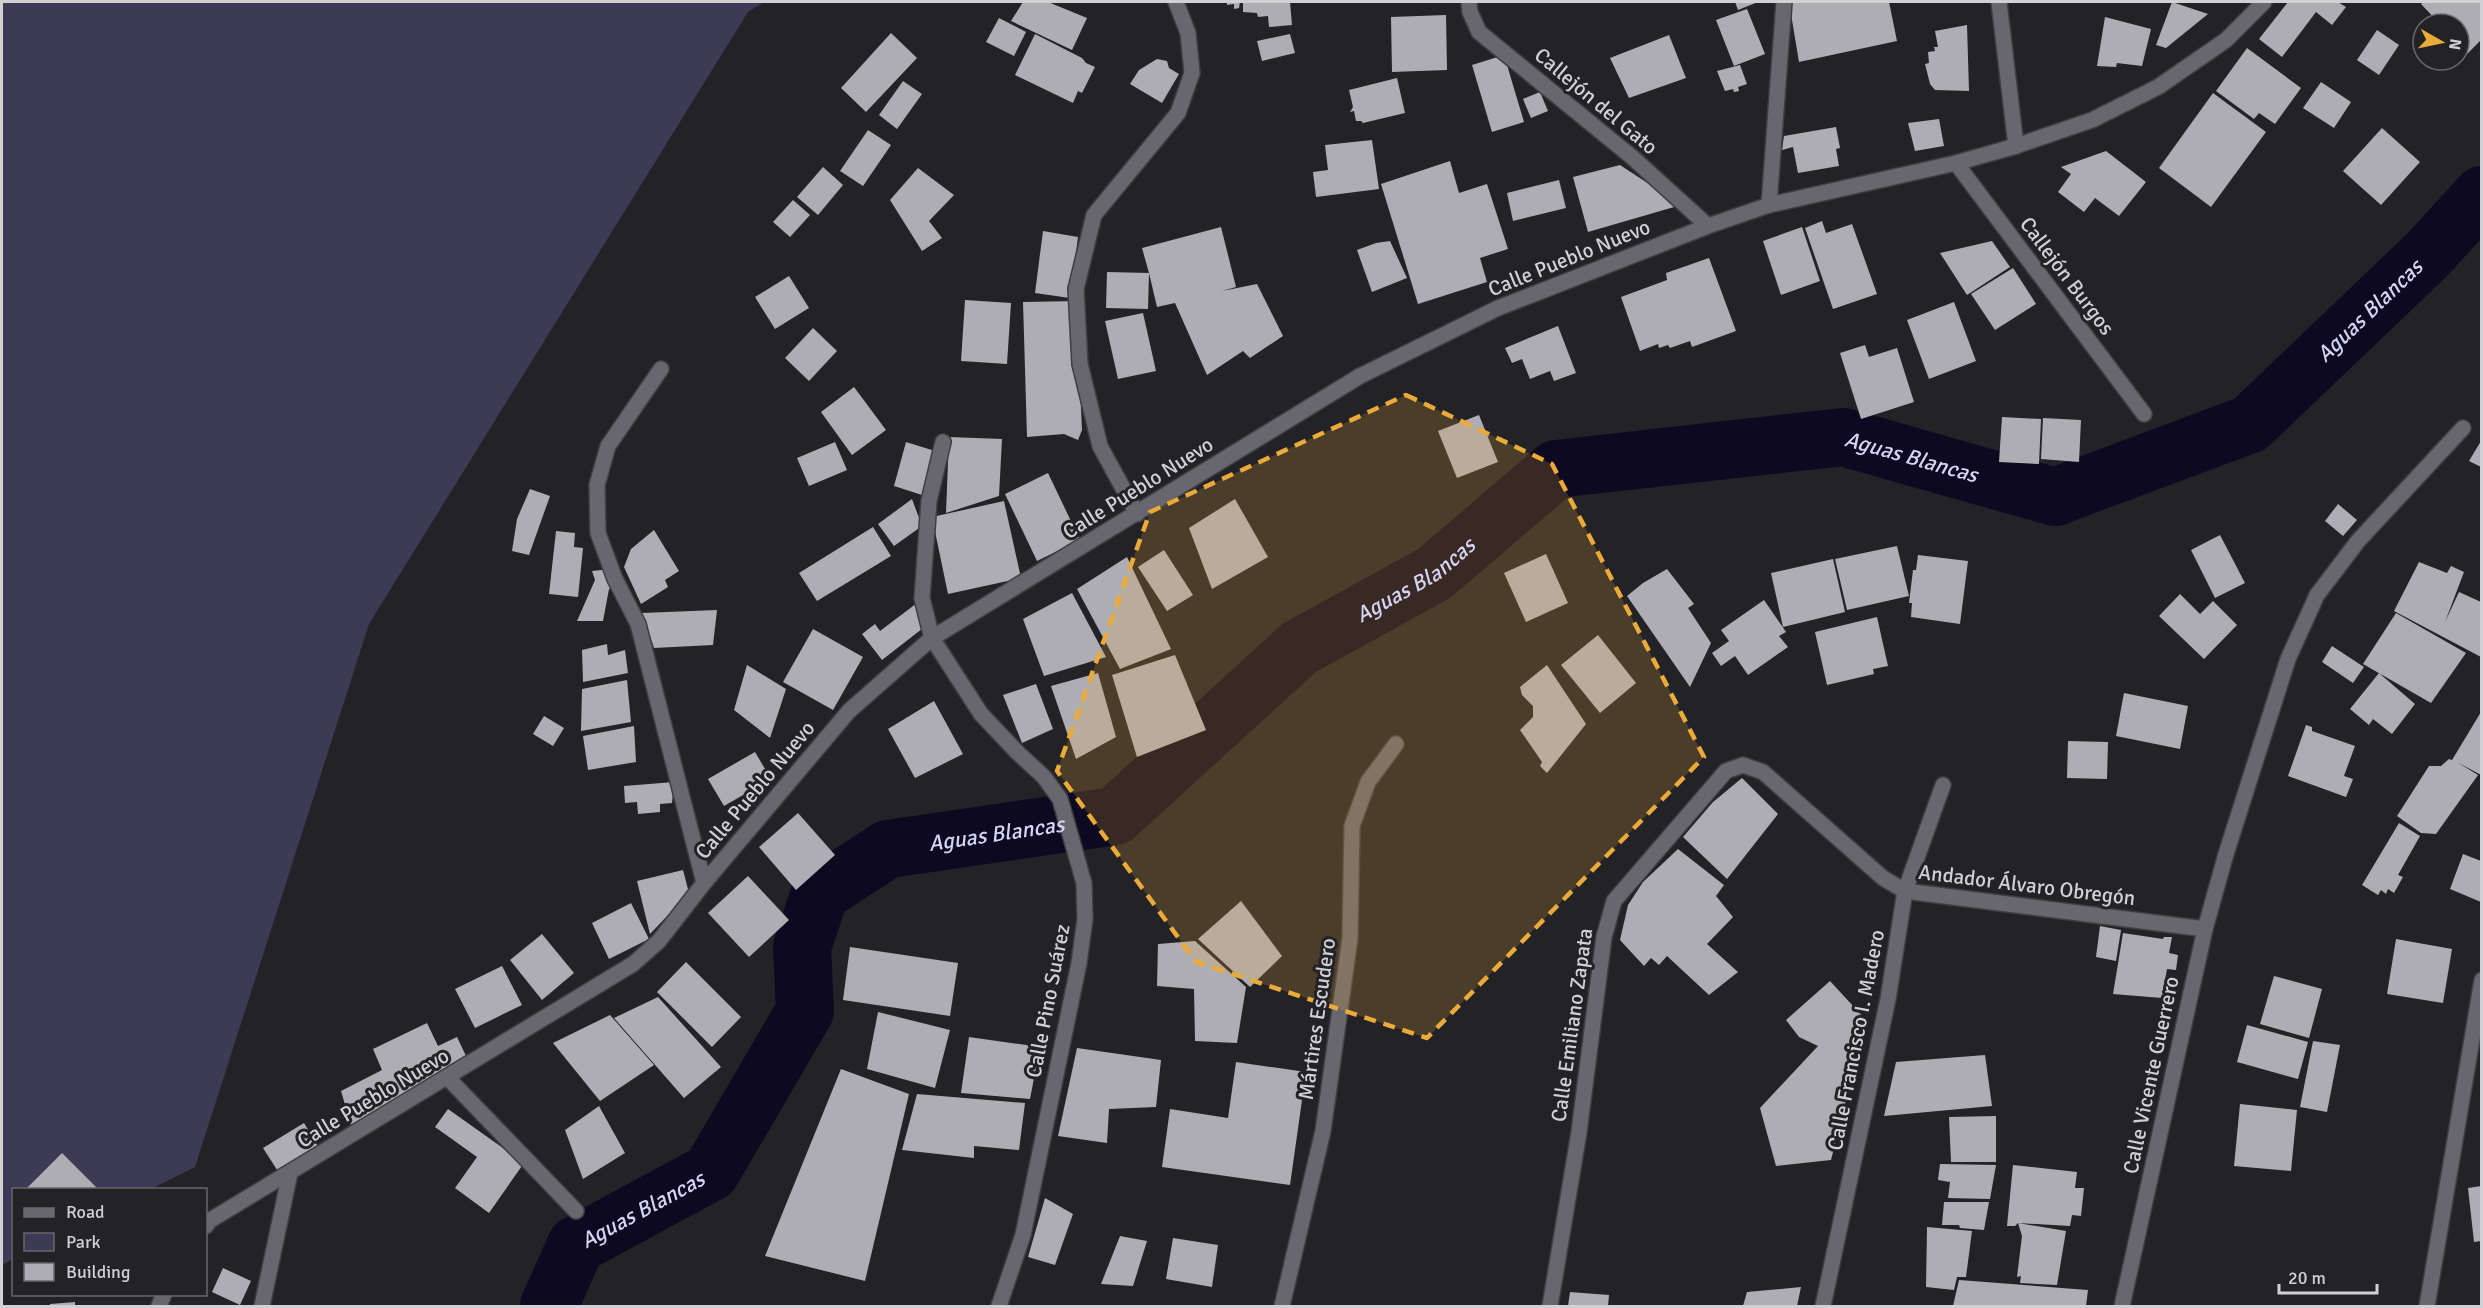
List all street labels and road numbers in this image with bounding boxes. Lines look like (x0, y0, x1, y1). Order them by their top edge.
street label: Callejón del Gato (1529, 42, 1663, 160)
street label: Callejón Burgos (2014, 212, 2120, 340)
street label: Calle Pueblo Nuevo (1484, 214, 1654, 302)
street label: Calle Pueblo Nuevo (1058, 431, 1218, 545)
street label: Calle Pueblo Nuevo (690, 716, 820, 864)
street label: Andador Álvaro Obregón (1917, 859, 2137, 911)
street label: Calle Pino Suárez (1020, 922, 1076, 1080)
street label: Calle Emiliano Zapata (1546, 926, 1598, 1124)
street label: Calle Francisco I. Madero (1822, 927, 1890, 1153)
street label: Mártires Escudero (1293, 936, 1341, 1102)
street label: Calle Vicente Guerrero (2117, 974, 2185, 1176)
street label: Calle Pueblo Nuevo (292, 1042, 454, 1154)

